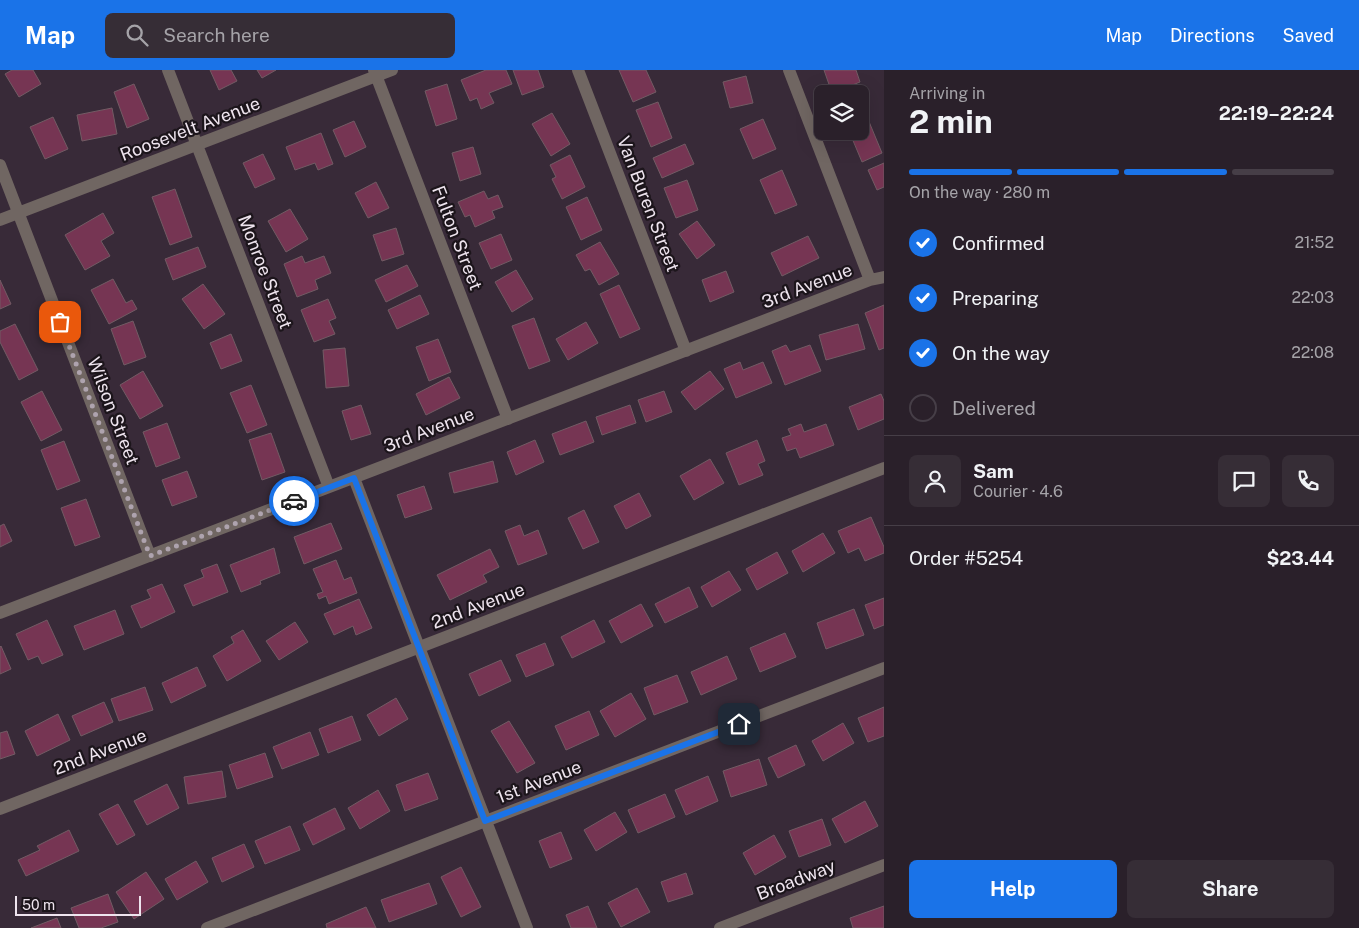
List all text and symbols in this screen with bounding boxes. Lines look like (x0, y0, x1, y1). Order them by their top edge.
search box (105, 13, 455, 58)
text: Map (25, 21, 75, 49)
icon: search (123, 21, 151, 49)
text: Search here (163, 24, 270, 46)
text: Map (1105, 25, 1142, 46)
text: Directions (1170, 25, 1255, 46)
text: Saved (1283, 25, 1334, 46)
text: Arriving in (909, 84, 985, 103)
map controls (814, 85, 869, 140)
button: layers (814, 85, 869, 140)
street label: Roosevelt Avenue (117, 92, 263, 165)
text: 22:19–22:24 (1219, 102, 1334, 124)
text: 2 min (909, 103, 993, 140)
street label: Van Buren Street (613, 133, 684, 274)
street label: Fulton Street (428, 183, 487, 293)
text: On the way · 280 m (909, 183, 1050, 202)
street label: Monroe Street (234, 212, 297, 332)
icon: check (909, 229, 937, 257)
text: Confirmed (952, 232, 1045, 254)
text: 21:52 (1295, 233, 1334, 252)
street label: 3rd Avenue (759, 259, 855, 312)
icon: check (909, 284, 937, 312)
text: Preparing (952, 287, 1039, 309)
text: 22:03 (1292, 288, 1334, 307)
pin (39, 301, 81, 343)
icon: bag (46, 308, 74, 336)
icon: check (909, 339, 937, 367)
text: On the way (952, 342, 1050, 364)
text: 22:08 (1291, 343, 1334, 362)
street label: Wilson Street (83, 354, 144, 468)
text: Delivered (952, 397, 1036, 419)
street label: 3rd Avenue (381, 403, 477, 456)
button: person (909, 455, 961, 507)
button: chat (1218, 455, 1270, 507)
button: phone (1282, 455, 1334, 507)
text: Sam (973, 460, 1014, 482)
courier (269, 476, 319, 526)
text: Courier · 4.6 (973, 482, 1063, 501)
icon: car (280, 487, 308, 515)
text: Order #5254 (909, 547, 1023, 569)
text: $23.44 (1266, 547, 1334, 569)
street label: 2nd Avenue (428, 578, 527, 633)
pin (718, 703, 760, 745)
icon: home (725, 710, 753, 738)
street label: 2nd Avenue (50, 724, 149, 779)
street label: 1st Avenue (493, 756, 584, 807)
street label: Broadway (753, 855, 839, 904)
button: Help (909, 860, 1117, 918)
button: Share (1127, 860, 1334, 918)
scale bar (15, 893, 141, 916)
text: 50 m (22, 897, 55, 913)

